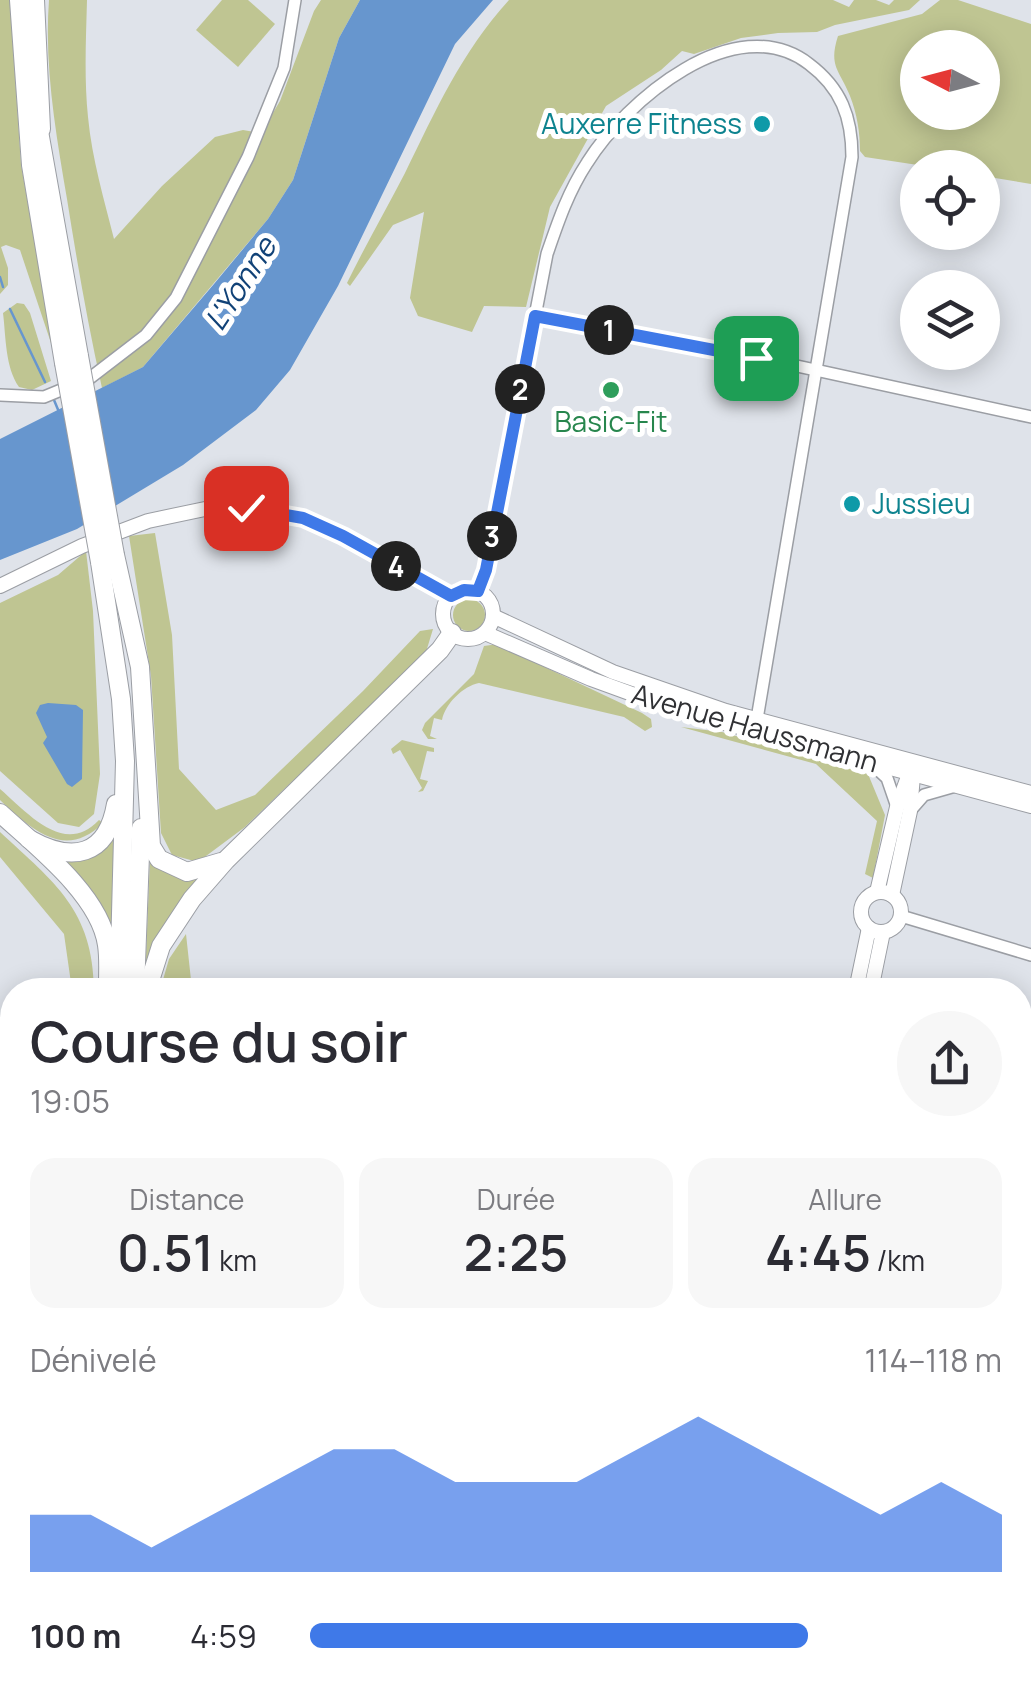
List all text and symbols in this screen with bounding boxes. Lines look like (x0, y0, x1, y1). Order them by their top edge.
north arrow (900, 30, 1000, 130)
map controls (900, 30, 1000, 370)
place label: Auxerre Fitness (541, 104, 742, 142)
marker: Auxerre Fitness (751, 113, 773, 135)
button: locate (900, 150, 1000, 250)
water label: L'Yonne (194, 228, 286, 338)
button: layers (900, 270, 1000, 370)
pin: 1 (584, 305, 634, 355)
text: 1 (603, 311, 615, 349)
pin (714, 316, 799, 401)
icon: arrive (729, 331, 784, 386)
pin: 2 (495, 364, 545, 414)
text: 2 (512, 370, 528, 408)
marker: Basic-Fit (600, 379, 622, 401)
place label: Basic-Fit (554, 402, 668, 440)
pin (204, 466, 289, 551)
icon: check (219, 481, 274, 536)
place label: Jussieu (872, 484, 971, 522)
marker: Jussieu (841, 493, 863, 515)
pin: 3 (467, 511, 517, 561)
text: 3 (484, 517, 500, 555)
pin: 4 (371, 541, 421, 591)
text: 4 (387, 547, 405, 585)
street label: Avenue Haussmann (628, 674, 883, 780)
text: Course du soir (30, 1003, 408, 1079)
button: share (897, 1011, 1002, 1116)
text: 19:05 (30, 1079, 110, 1123)
text: Distance (130, 1180, 244, 1218)
text: Durée (477, 1180, 555, 1218)
text: Allure (808, 1180, 882, 1218)
text: 0.51 (117, 1218, 214, 1286)
text: 2:25 (464, 1218, 568, 1286)
text: 4:45 (765, 1218, 871, 1286)
text: km (214, 1241, 257, 1279)
text: /km (871, 1241, 925, 1279)
text: Dénivelé (30, 1338, 157, 1382)
text: 114–118 m (864, 1338, 1002, 1382)
text: 100 m (30, 1614, 121, 1658)
text: 4:59 (190, 1614, 257, 1658)

